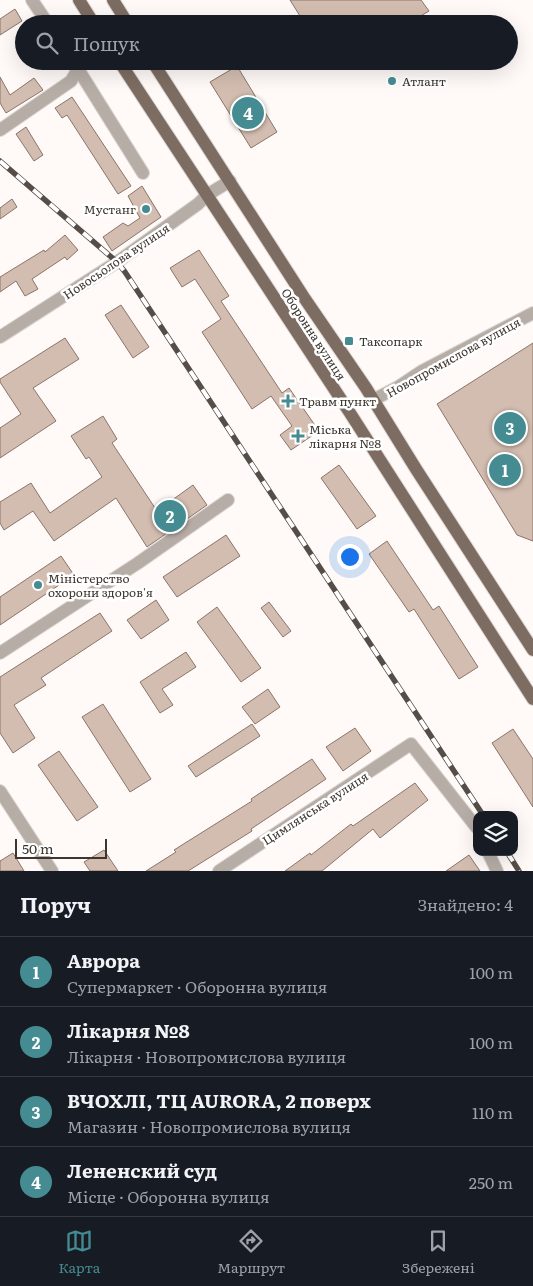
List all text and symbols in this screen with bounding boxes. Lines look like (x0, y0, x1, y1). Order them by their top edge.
search box (15, 15, 518, 70)
icon: search (33, 29, 61, 57)
text: Пошук (73, 29, 140, 57)
place label: Атлант (402, 72, 446, 90)
marker: Атлант (386, 75, 398, 87)
pin: 4 (232, 94, 264, 132)
place label: Мустанг (84, 200, 136, 218)
marker: Мустанг (140, 203, 152, 215)
street label: Новосьолова вулиця (59, 219, 173, 303)
street label: Оборонна вулиця (277, 284, 351, 384)
street label: Новопромислова вулиця (383, 313, 523, 401)
place label: Таксопарк (359, 332, 422, 350)
marker: Таксопарк (343, 335, 355, 347)
place label: Травм пункт (299, 392, 376, 410)
marker: Травм пункт (281, 394, 295, 408)
pin: 3 (494, 409, 526, 447)
place label: Міська лікарня №8 (309, 420, 381, 452)
marker: Міська лікарня №8 (291, 429, 305, 443)
pin: 1 (489, 451, 521, 489)
pin: 2 (154, 497, 186, 535)
your location (337, 544, 363, 570)
place label: Міністерство охорони здоров'я (48, 569, 153, 601)
marker: Міністерство охорони здоров'я (32, 579, 44, 591)
street label: Цимлянська вулиця (258, 767, 372, 849)
map controls (473, 811, 518, 856)
button: layers (473, 811, 518, 856)
scale bar (15, 836, 108, 859)
text: 50 m (22, 838, 54, 858)
text: Поруч (20, 888, 91, 919)
text: Знайдено: 4 (418, 892, 513, 916)
text: Аврора (67, 946, 140, 974)
text: 1 (33, 960, 39, 984)
text: 100 m (469, 960, 513, 984)
text: Супермаркет · Оборонна вулиця (67, 974, 327, 998)
text: Лікарня №8 (67, 1016, 190, 1044)
text: 2 (32, 1030, 40, 1054)
text: 100 m (469, 1030, 513, 1054)
text: Лікарня · Новопромислова вулиця (67, 1044, 346, 1068)
text: ВЧОХЛІ, ТЦ AURORA, 2 поверх (67, 1086, 371, 1114)
text: 3 (32, 1100, 40, 1124)
text: 110 m (472, 1100, 513, 1124)
text: Магазин · Новопромислова вулиця (67, 1114, 351, 1138)
text: Лененский суд (67, 1156, 217, 1184)
text: 4 (31, 1170, 41, 1194)
text: 250 m (469, 1170, 513, 1194)
text: Місце · Оборонна вулиця (67, 1184, 270, 1208)
tab: Карта (58, 1227, 100, 1277)
tab: Маршрут (217, 1227, 285, 1277)
tab: Збережені (402, 1227, 475, 1277)

